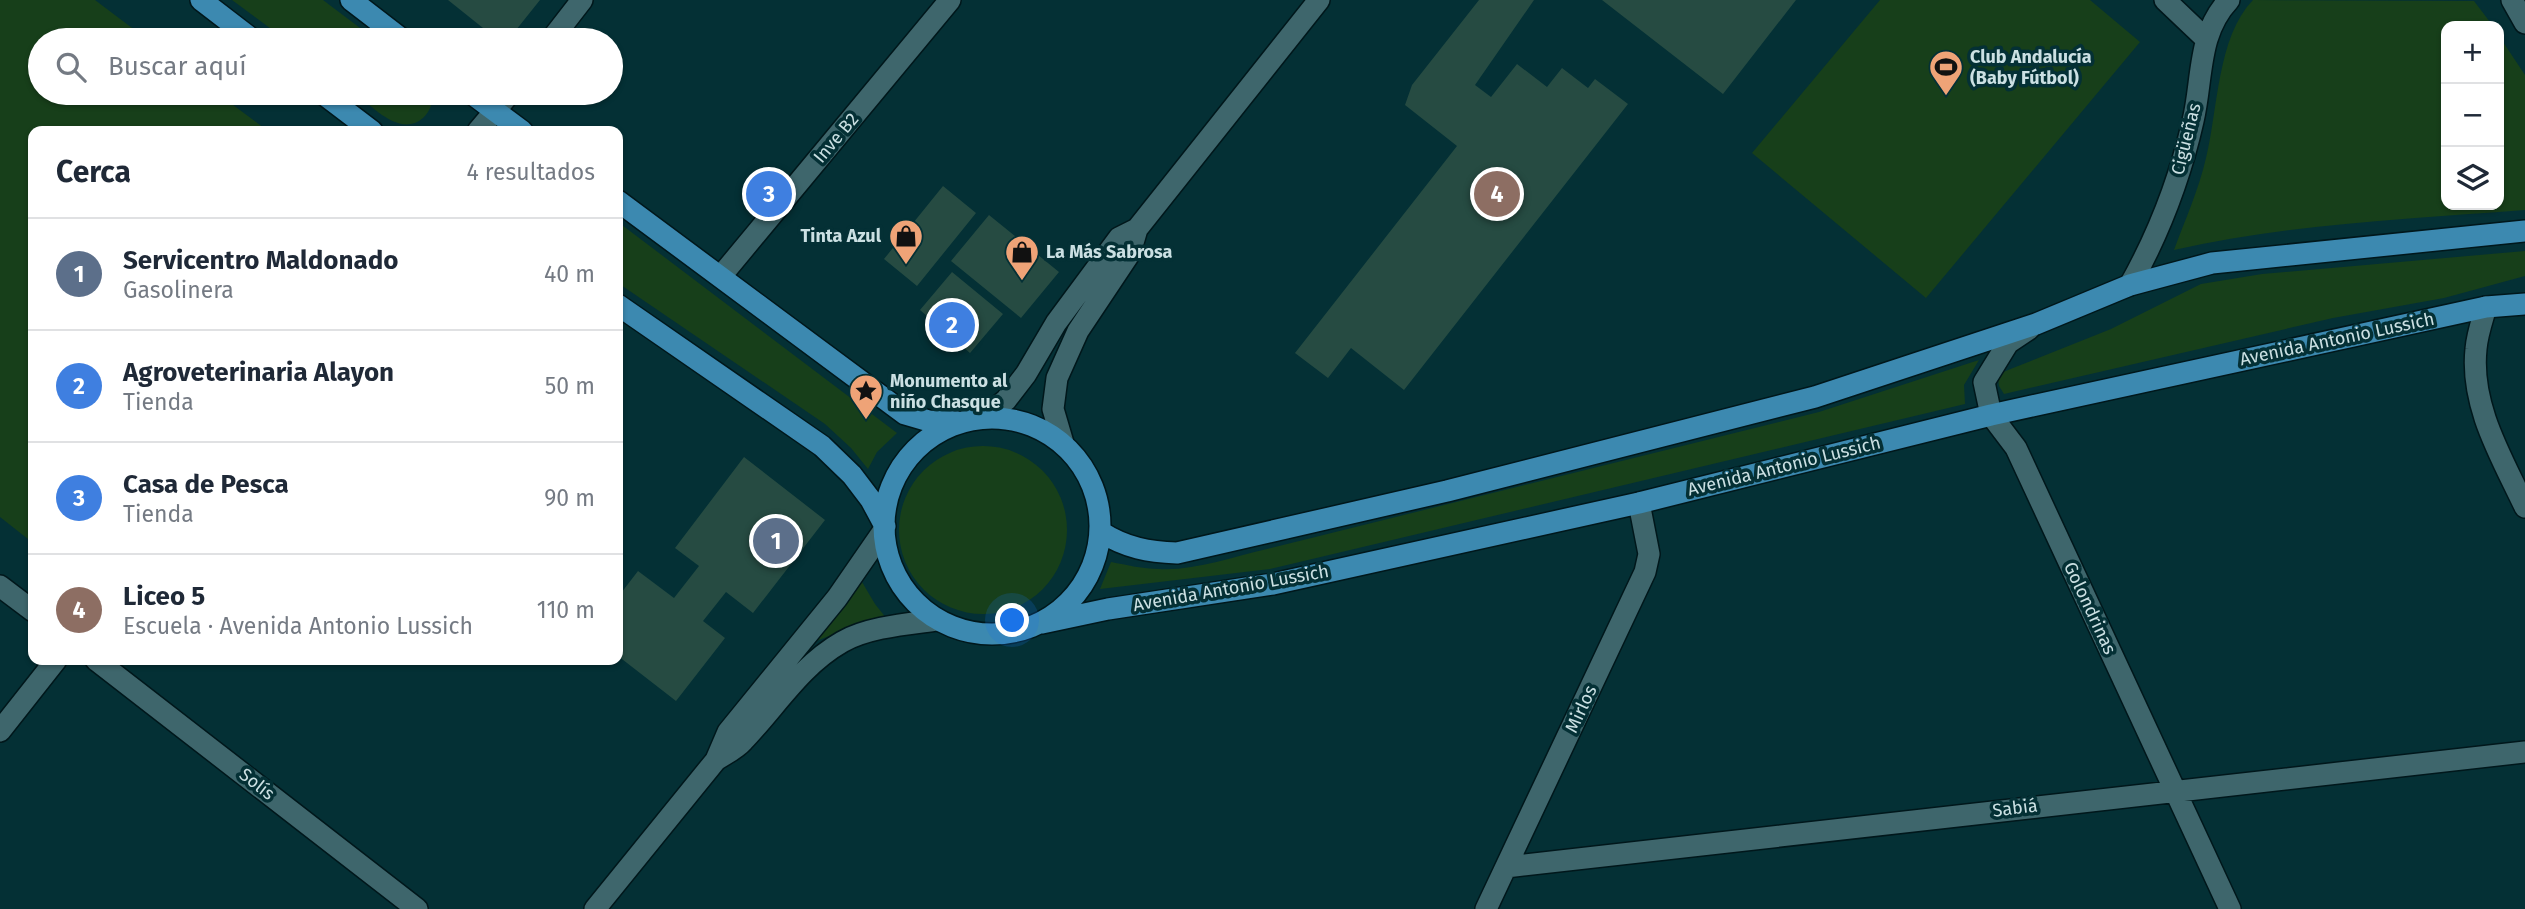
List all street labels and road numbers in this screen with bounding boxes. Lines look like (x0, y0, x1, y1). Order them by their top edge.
street label: Cigüeñas (2166, 101, 2206, 177)
street label: Inve B2 (809, 108, 863, 168)
street label: Avenida Antonio Lussich (2238, 308, 2436, 370)
street label: Avenida Antonio Lussich (1685, 431, 1883, 501)
street label: Golondrinas (2059, 558, 2121, 658)
street label: Avenida Antonio Lussich (1131, 560, 1331, 616)
street label: Mirlos (1560, 682, 1602, 736)
street label: Solís (235, 763, 279, 805)
street label: Sabiá (1991, 794, 2039, 822)

